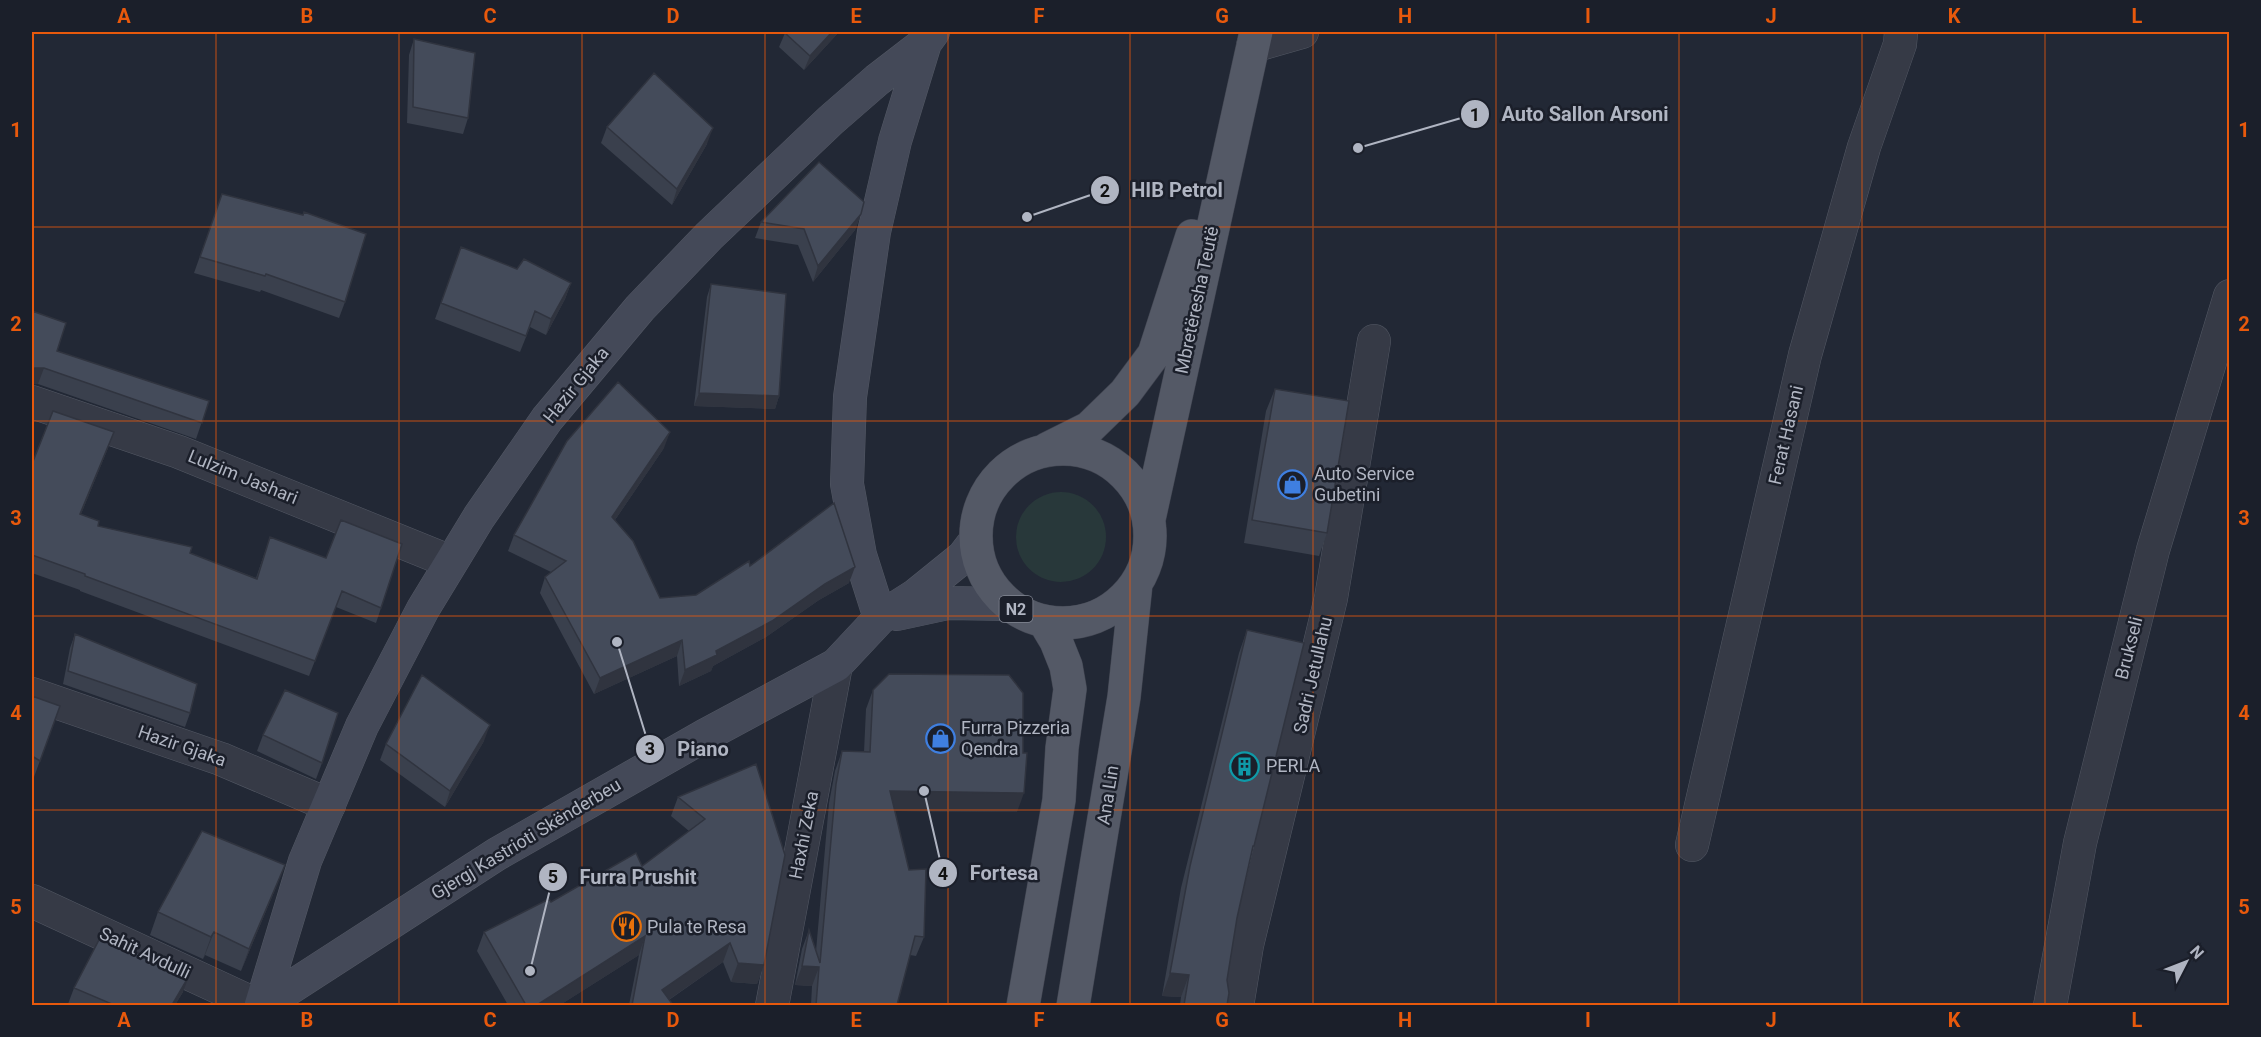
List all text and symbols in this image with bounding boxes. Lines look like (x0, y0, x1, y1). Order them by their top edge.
text: A (117, 4, 131, 28)
text: B (301, 4, 313, 28)
text: C (483, 4, 497, 28)
text: D (667, 4, 680, 28)
text: E (850, 4, 862, 28)
text: F (1034, 4, 1045, 28)
text: G (1215, 4, 1229, 28)
text: H (1398, 4, 1412, 28)
text: I (1585, 4, 1591, 28)
text: J (1765, 4, 1777, 28)
text: K (1948, 4, 1961, 28)
text: L (2132, 4, 2143, 28)
callout: Auto Sallon Arsoni (1460, 95, 1681, 133)
text: Auto Sallon Arsoni (1501, 102, 1669, 126)
text: 1 (1470, 104, 1480, 125)
text: 1 (10, 118, 22, 142)
text: 1 (2238, 118, 2250, 142)
callout: HIB Petrol (1090, 171, 1235, 209)
text: HIB Petrol (1131, 178, 1223, 202)
text: 2 (1100, 180, 1110, 201)
street label: Mbretëresha Teutë (1171, 224, 1222, 375)
text: 2 (10, 312, 22, 336)
text: 2 (2238, 312, 2250, 336)
street label: Hazir Gjaka (539, 342, 613, 427)
street label: Ferat Hasani (1764, 383, 1807, 487)
street label: Lulzim Jashari (185, 445, 301, 508)
place label: Auto Service Gubetini (1314, 463, 1415, 505)
shop icon: Auto Service Gubetini (1277, 468, 1309, 500)
text: 3 (10, 506, 22, 530)
text: 3 (2238, 506, 2250, 530)
road number: N2 (1000, 596, 1032, 622)
street label: Sadri Jetullahu (1289, 614, 1336, 735)
street label: Brukseli (2111, 614, 2146, 681)
text: 4 (10, 701, 22, 725)
text: 4 (2238, 701, 2250, 725)
place label: Furra Pizzeria Qendra (961, 717, 1070, 759)
street label: Hazir Gjaka (135, 721, 229, 770)
shop icon: Furra Pizzeria Qendra (924, 722, 956, 754)
callout: Piano (635, 730, 740, 768)
text: Piano (677, 737, 729, 761)
text: 3 (645, 738, 655, 759)
building icon: PERLA (1229, 750, 1261, 782)
place label: PERLA (1266, 755, 1321, 776)
street label: Ana Lin (1092, 764, 1123, 826)
street label: Gjergj Kastrioti Skënderbeu (427, 774, 624, 903)
street label: Haxhi Zeka (785, 789, 822, 881)
callout: Fortesa (928, 854, 1051, 892)
callout: Furra Prushit (538, 858, 709, 896)
text: Fortesa (970, 861, 1039, 885)
text: 4 (938, 863, 948, 884)
text: Furra Prushit (580, 865, 697, 889)
text: 5 (548, 866, 558, 887)
text: 5 (10, 895, 22, 919)
text: 5 (2238, 895, 2250, 919)
restaurant icon: Pula te Resa (610, 911, 642, 943)
place label: Pula te Resa (647, 916, 747, 937)
street label: Sahit Avdulli (96, 922, 194, 983)
north arrow (2156, 932, 2216, 992)
text: N (2186, 942, 2208, 963)
text: A (117, 1008, 131, 1032)
text: B (301, 1008, 313, 1032)
text: C (483, 1008, 497, 1032)
text: D (667, 1008, 680, 1032)
text: E (850, 1008, 862, 1032)
text: F (1034, 1008, 1045, 1032)
text: G (1215, 1008, 1229, 1032)
text: H (1398, 1008, 1412, 1032)
text: I (1585, 1008, 1591, 1032)
text: J (1765, 1008, 1777, 1032)
text: K (1948, 1008, 1961, 1032)
text: L (2132, 1008, 2143, 1032)

